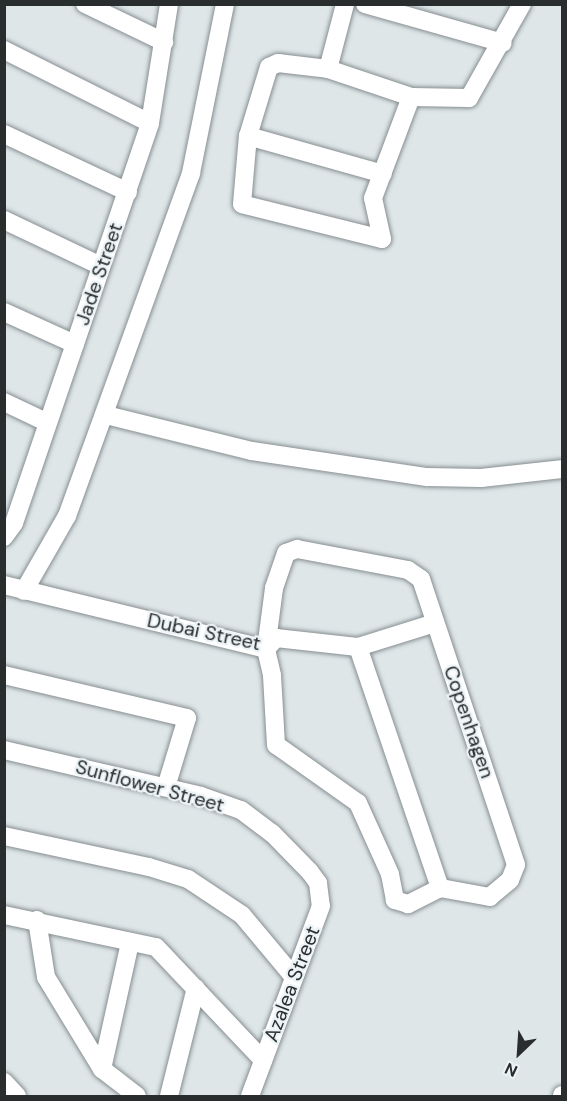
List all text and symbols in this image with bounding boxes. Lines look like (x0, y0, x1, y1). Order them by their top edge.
street label: Jade Street (70, 220, 128, 328)
street label: Dubai Street (145, 608, 263, 656)
street label: Copenhagen (439, 663, 499, 781)
street label: Sunflower Street (73, 755, 227, 817)
street label: Azalea Street (259, 923, 325, 1045)
north arrow (489, 1023, 549, 1083)
text: N (501, 1058, 521, 1082)

